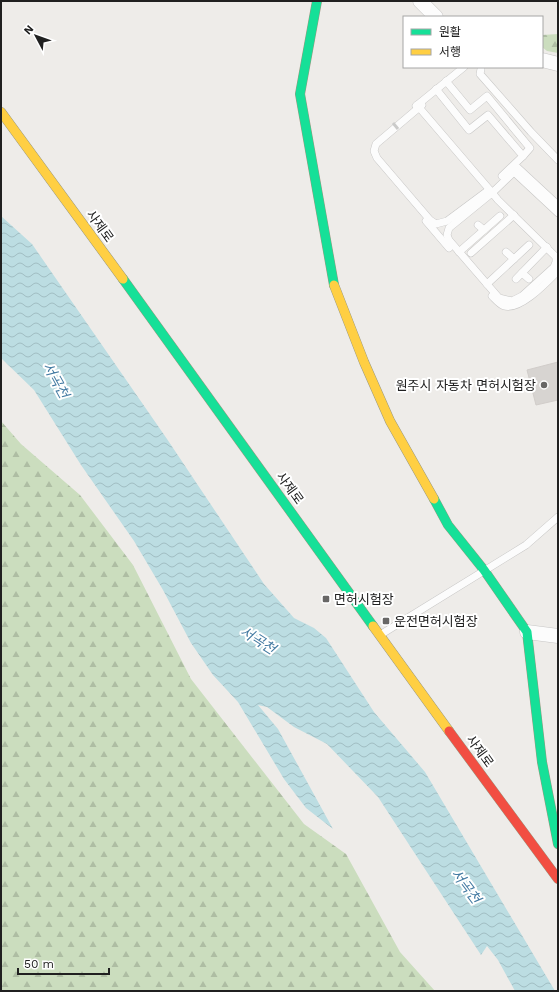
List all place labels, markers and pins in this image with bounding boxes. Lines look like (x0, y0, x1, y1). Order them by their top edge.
place label: 원주시 자동차 면허시험장 (396, 378, 536, 393)
marker: 원주시 자동차 면허시험장 (539, 380, 549, 390)
place label: 면허시험장 (334, 592, 394, 607)
marker: 면허시험장 (321, 594, 331, 604)
place label: 운전면허시험장 (394, 614, 478, 629)
marker: 운전면허시험장 (381, 616, 391, 626)

